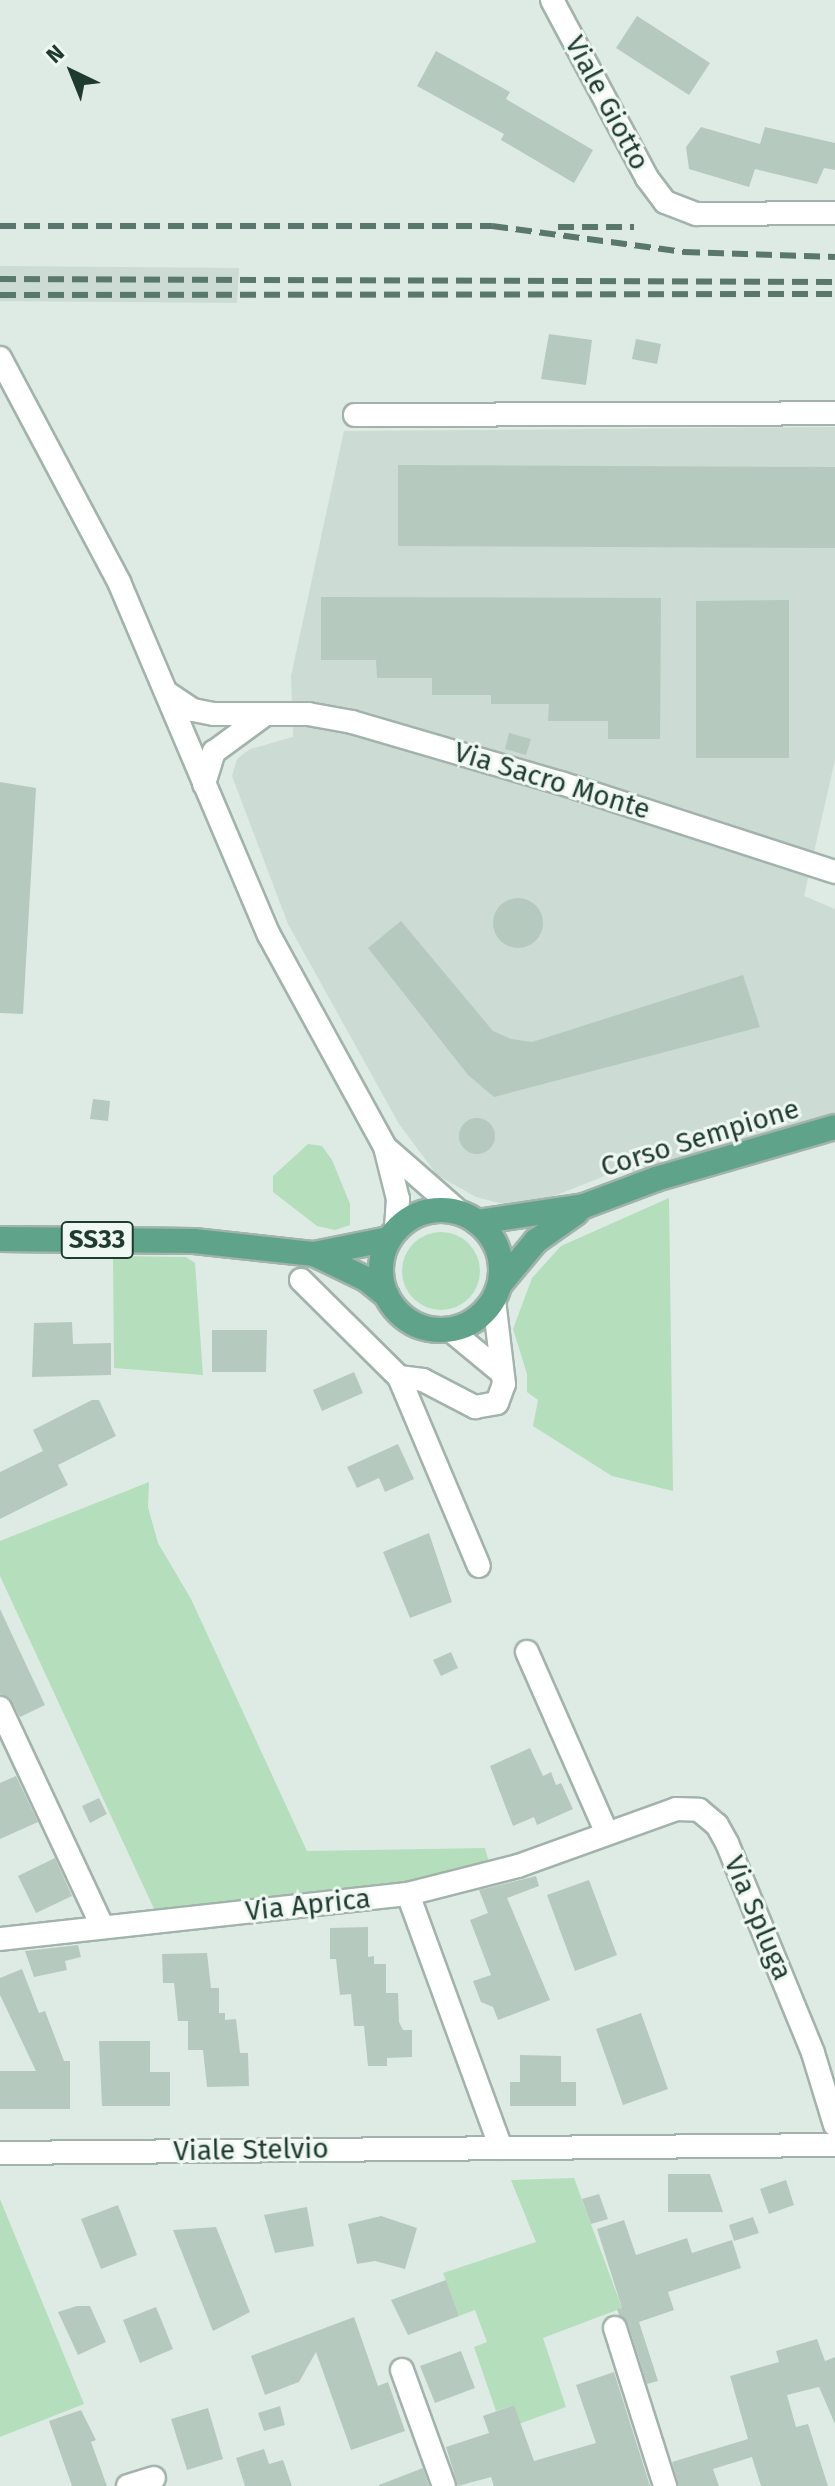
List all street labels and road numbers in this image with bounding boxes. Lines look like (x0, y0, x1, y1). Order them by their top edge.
street label: Viale Giotto (558, 30, 656, 176)
street label: Via Sacro Monte (450, 735, 654, 827)
street label: Corso Sempione (597, 1092, 803, 1184)
road number: SS33 (59, 1218, 135, 1262)
street label: Via Spluga (717, 1851, 799, 1985)
street label: Via Aprica (244, 1882, 372, 1928)
street label: Viale Stelvio (173, 2132, 329, 2168)

